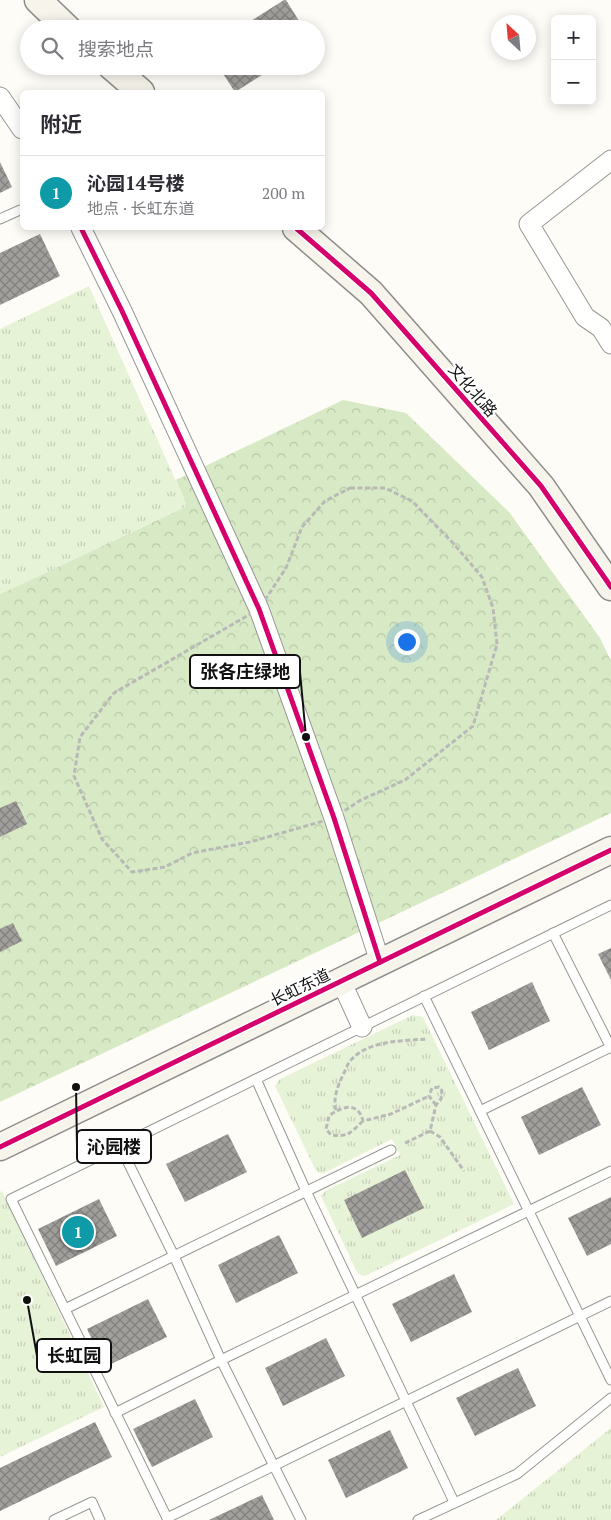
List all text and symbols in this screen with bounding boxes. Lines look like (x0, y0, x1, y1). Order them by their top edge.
north arrow (491, 15, 536, 60)
map controls (551, 15, 596, 105)
button: + (551, 15, 596, 60)
search box (20, 20, 325, 75)
icon: search (38, 34, 66, 62)
text: 搜索地点 (78, 36, 154, 61)
button: − (551, 60, 596, 105)
text: 附近 (40, 110, 82, 138)
text: 沁园14号楼 (87, 170, 184, 195)
text: 1 (51, 182, 61, 204)
text: 200 m (262, 182, 305, 204)
text: 地点 · 长虹东道 (87, 197, 195, 219)
street label: 文化北路 (444, 359, 502, 421)
your location (394, 629, 420, 655)
callout: 张各庄绿地 (190, 655, 300, 688)
text: 张各庄绿地 (200, 659, 290, 683)
street label: 长虹东道 (266, 963, 334, 1011)
callout: 沁园楼 (77, 1130, 151, 1163)
text: 沁园楼 (87, 1134, 141, 1158)
pin: 1 (62, 1213, 94, 1251)
callout: 长虹园 (37, 1339, 111, 1372)
text: 长虹园 (47, 1343, 101, 1367)

